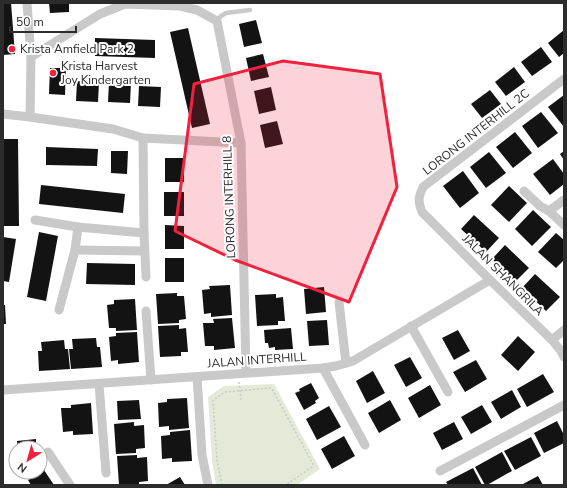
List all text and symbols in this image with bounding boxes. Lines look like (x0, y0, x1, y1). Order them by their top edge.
scale bar (10, 8, 76, 34)
text: 50 m (16, 14, 44, 30)
place label: Krista Amfield Park 2 (20, 41, 134, 57)
marker: Krista Amfield Park 2 (7, 44, 17, 54)
place label: Krista Harvest Joy Kindergarten (60, 58, 151, 88)
marker: Krista Harvest Joy Kindergarten (48, 68, 58, 78)
street label: LORONG INTERHILL 2C (419, 85, 533, 179)
street label: LORONG INTERHILL 8 (219, 135, 239, 259)
street label: JALAN SHANGRILA (458, 230, 547, 319)
street label: JALAN INTERHILL (206, 349, 307, 372)
north arrow (8, 440, 48, 480)
text: N (14, 459, 30, 476)

